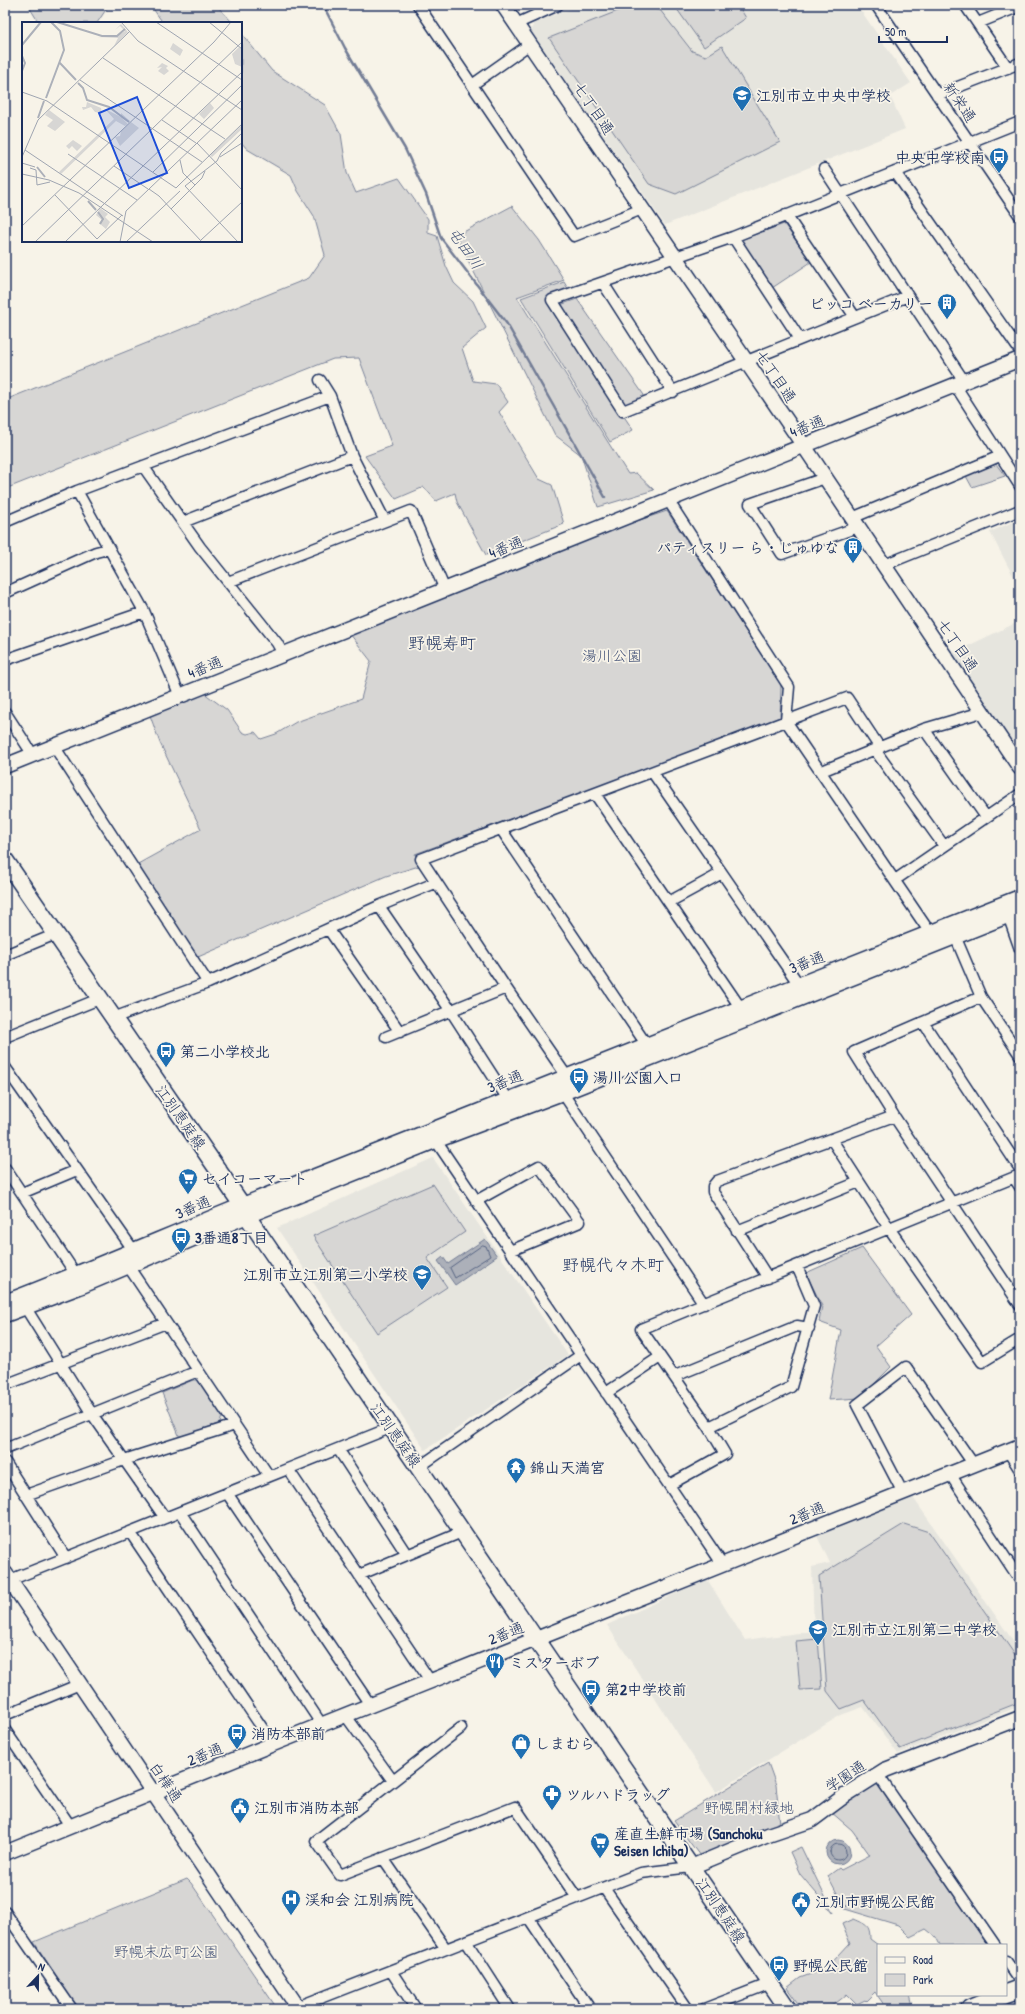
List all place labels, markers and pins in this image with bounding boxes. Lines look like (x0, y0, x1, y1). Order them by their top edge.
school or university icon: 江別市立中央中学校 (731, 84, 753, 112)
place label: 江別市立中央中学校 (756, 85, 891, 106)
bus stop icon: 中央中学校南 (988, 146, 1010, 174)
place label: 中央中学校南 (895, 147, 985, 168)
building icon: ピッコ ベーカリー (936, 292, 958, 320)
place label: ピッコ ベーカリー (809, 293, 933, 314)
building icon: パティスリー ら・じゅゆな (842, 536, 864, 564)
place label: パティスリー ら・じゅゆな (656, 537, 839, 558)
bus stop icon: 第二小学校北 (155, 1040, 177, 1068)
place label: 第二小学校北 (180, 1041, 270, 1062)
bus stop icon: 湯川公園入口 (568, 1066, 590, 1094)
place label: 湯川公園入口 (593, 1067, 683, 1088)
supermarket icon: セイコーマート (177, 1167, 199, 1195)
place label: セイコーマート (202, 1168, 308, 1189)
bus stop icon: 3番通8丁目 (170, 1226, 192, 1254)
place label: 3番通8丁目 (195, 1227, 268, 1248)
school or university icon: 江別市立江別第二小学校 (411, 1263, 433, 1291)
place label: 江別市立江別第二小学校 (243, 1264, 408, 1285)
temple icon: 錦山天満宮 (505, 1456, 527, 1484)
place label: 錦山天満宮 (530, 1457, 605, 1478)
school or university icon: 江別市立江別第二中学校 (807, 1618, 829, 1646)
place label: 江別市立江別第二中学校 (832, 1619, 997, 1640)
restaurant icon: ミスターボブ (484, 1651, 506, 1679)
place label: ミスターボブ (509, 1652, 599, 1673)
bus stop icon: 第2中学校前 (580, 1678, 602, 1706)
place label: 第2中学校前 (605, 1679, 687, 1700)
bus stop icon: 消防本部前 (226, 1722, 248, 1750)
place label: 消防本部前 (251, 1723, 326, 1744)
shop icon: しまむら (510, 1732, 532, 1760)
place label: しまむら (535, 1733, 595, 1754)
pharmacy icon: ツルハドラッグ (541, 1783, 563, 1811)
place label: ツルハドラッグ (566, 1784, 670, 1805)
public building icon: 江別市消防本部 (229, 1796, 251, 1824)
place label: 江別市消防本部 (254, 1797, 359, 1818)
place label: 産直生鮮市場 (Sanchoku Seisen Ichiba) (614, 1823, 763, 1861)
supermarket icon: 産直生鮮市場 (Sanchoku Seisen Ichiba) (589, 1831, 611, 1859)
hospital icon: 渓和会 江別病院 (280, 1888, 302, 1916)
place label: 渓和会 江別病院 (305, 1889, 413, 1910)
public building icon: 江別市野幌公民館 (790, 1890, 812, 1918)
place label: 江別市野幌公民館 (815, 1891, 935, 1912)
bus stop icon: 野幌公民館 (768, 1954, 790, 1982)
place label: 野幌公民館 (793, 1955, 868, 1976)

